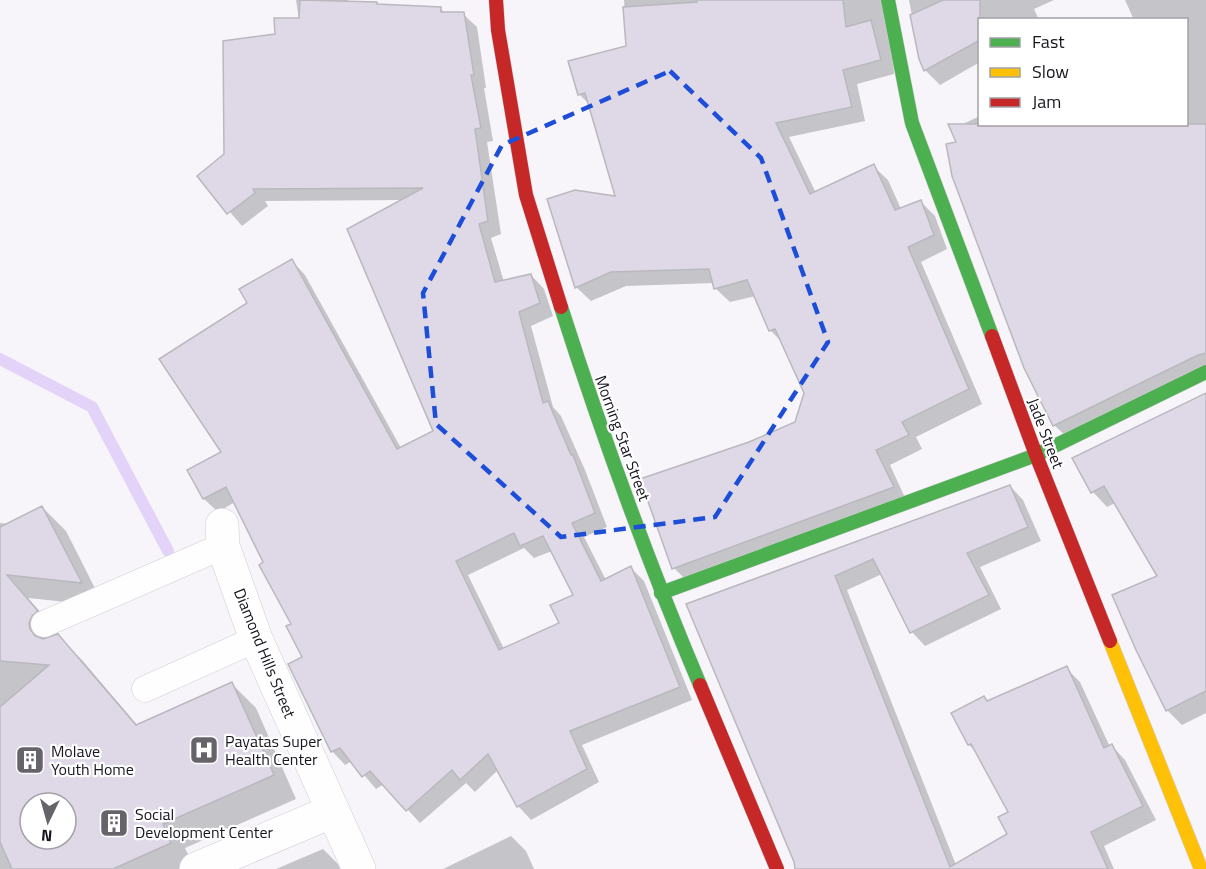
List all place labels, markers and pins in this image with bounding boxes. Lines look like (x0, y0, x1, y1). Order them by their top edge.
place label: Payatas Super Health Center (225, 729, 322, 771)
hospital icon: Payatas Super Health Center (188, 734, 220, 766)
place label: Molave Youth Home (51, 739, 134, 781)
building icon: Molave Youth Home (14, 744, 46, 776)
place label: Social Development Center (135, 802, 273, 844)
building icon: Social Development Center (98, 807, 130, 839)

